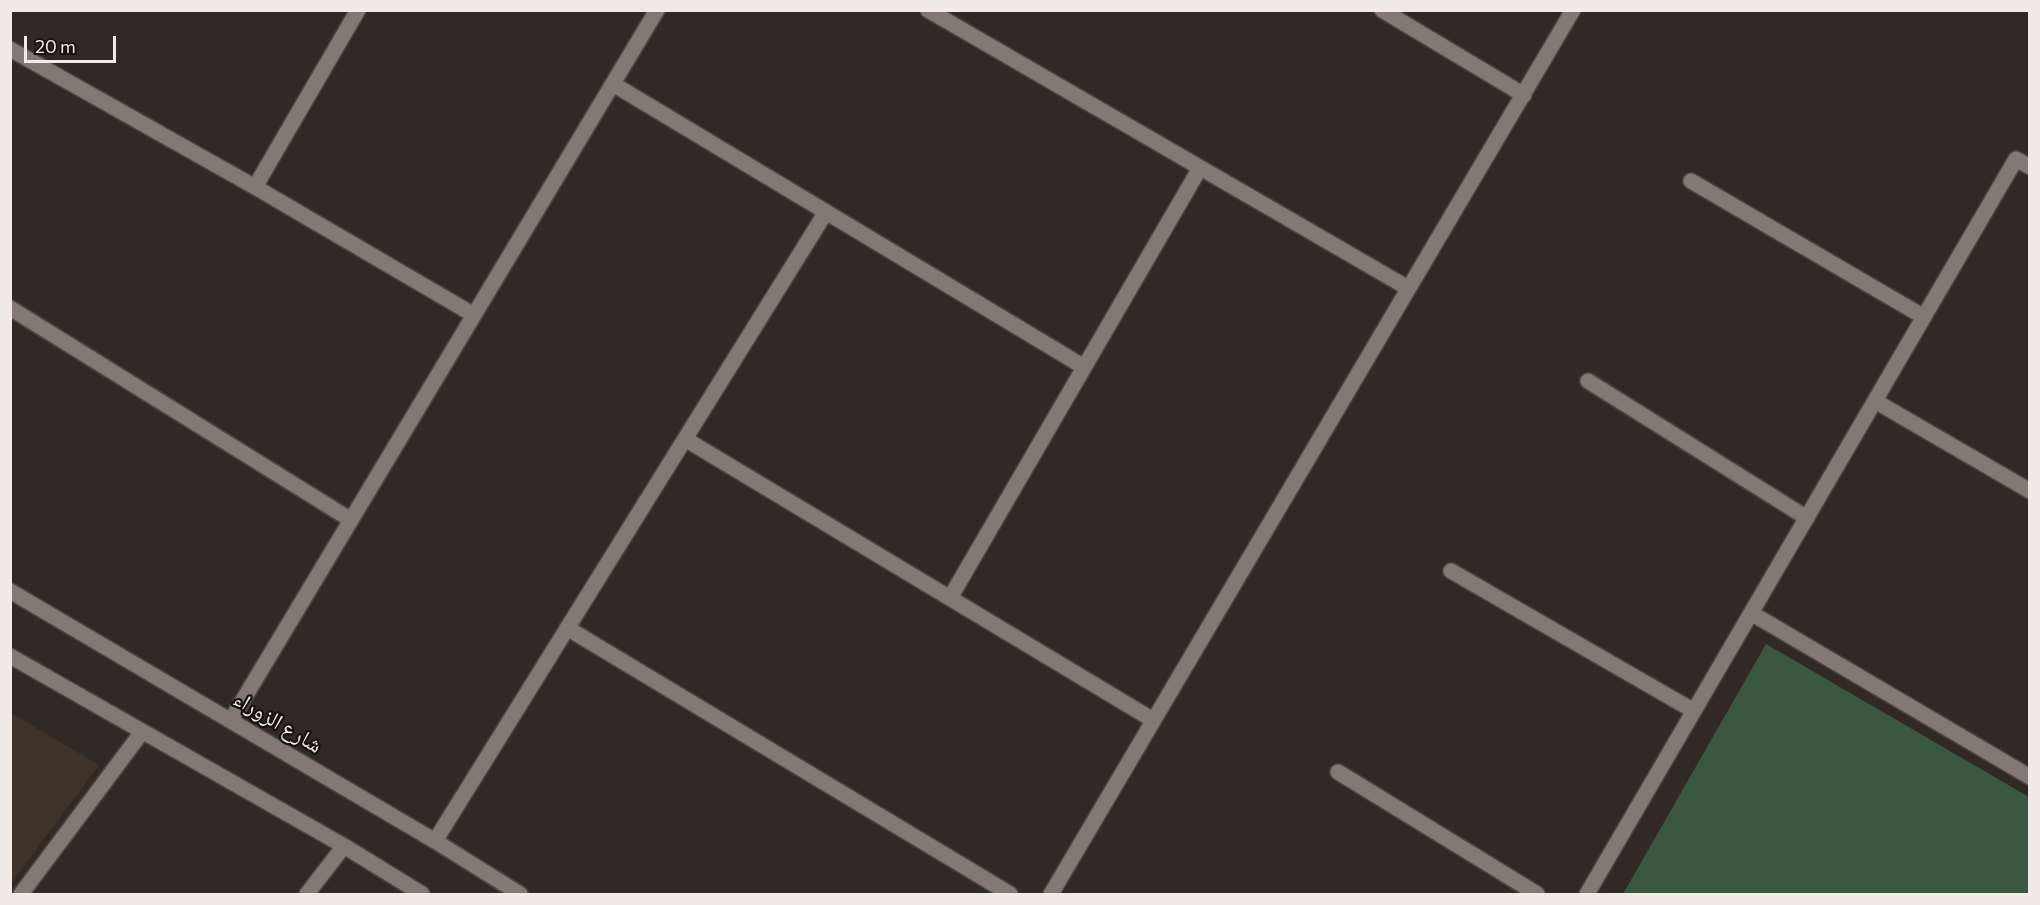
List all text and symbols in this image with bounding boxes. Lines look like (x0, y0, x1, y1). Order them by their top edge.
scale bar (27, 24, 118, 62)
text: 20 m (35, 35, 76, 57)
street label: شارع الزوراء (229, 685, 327, 759)

